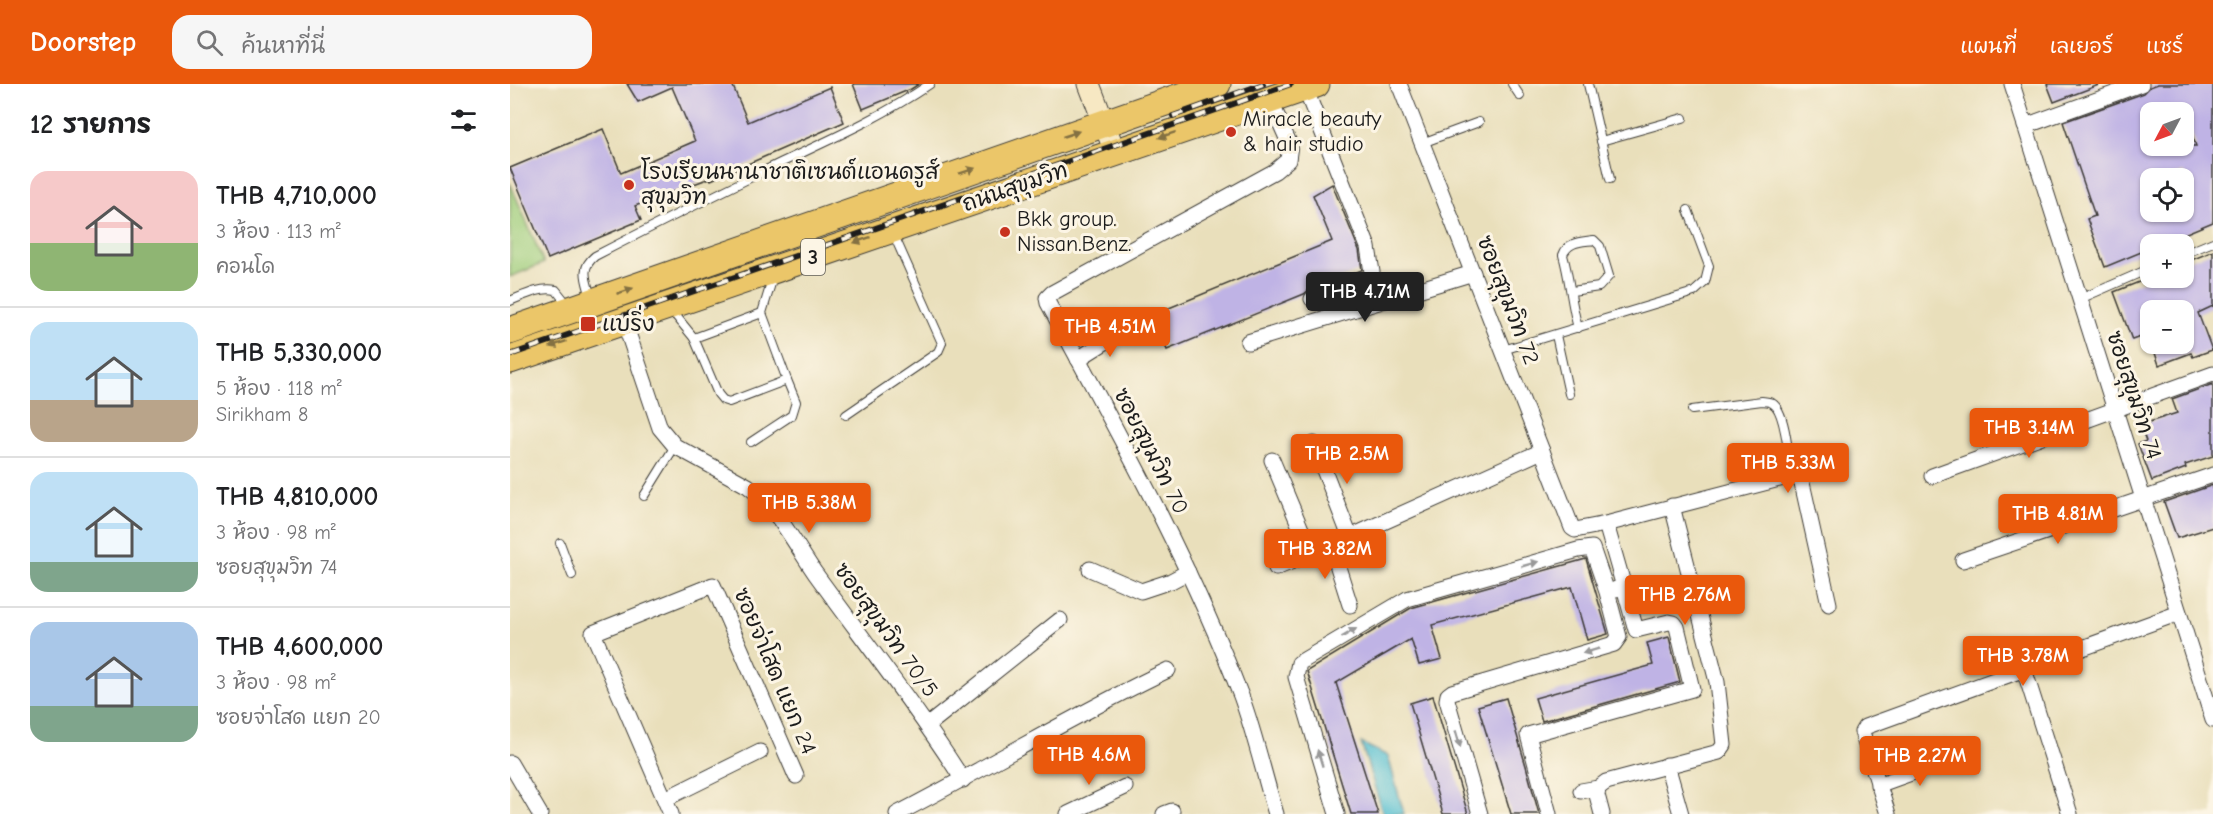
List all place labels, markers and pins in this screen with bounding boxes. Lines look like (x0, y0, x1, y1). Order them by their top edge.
place label: Miracle beauty & hair studio (1243, 106, 1382, 157)
marker: Miracle beauty & hair studio (1224, 125, 1238, 139)
place label: โรงเรียนนานาชาติเซนต์แอนดรูส์ สุขุมวิท (641, 157, 940, 213)
marker: โรงเรียนนานาชาติเซนต์แอนดรูส์ สุขุมวิท (622, 178, 636, 192)
place label: Bkk group. Nissan.Benz. (1017, 206, 1131, 257)
marker: Bkk group. Nissan.Benz. (998, 225, 1012, 239)
pin: THB 4.71M (1296, 272, 1434, 323)
place label: แบริ่ง (602, 304, 655, 337)
pin: THB 4.51M (1041, 307, 1179, 358)
marker: แบริ่ง (579, 315, 597, 333)
pin: THB 3.14M (1960, 408, 2098, 459)
pin: THB 2.5M (1285, 434, 1409, 485)
pin: THB 5.33M (1719, 443, 1857, 494)
pin: THB 5.38M (740, 483, 878, 534)
pin: THB 4.81M (1989, 494, 2127, 545)
pin: THB 3.82M (1256, 529, 1394, 580)
pin: THB 2.76M (1616, 575, 1754, 626)
pin: THB 3.78M (1954, 636, 2092, 687)
pin: THB 4.6M (1027, 735, 1151, 786)
pin: THB 2.27M (1851, 736, 1989, 787)

